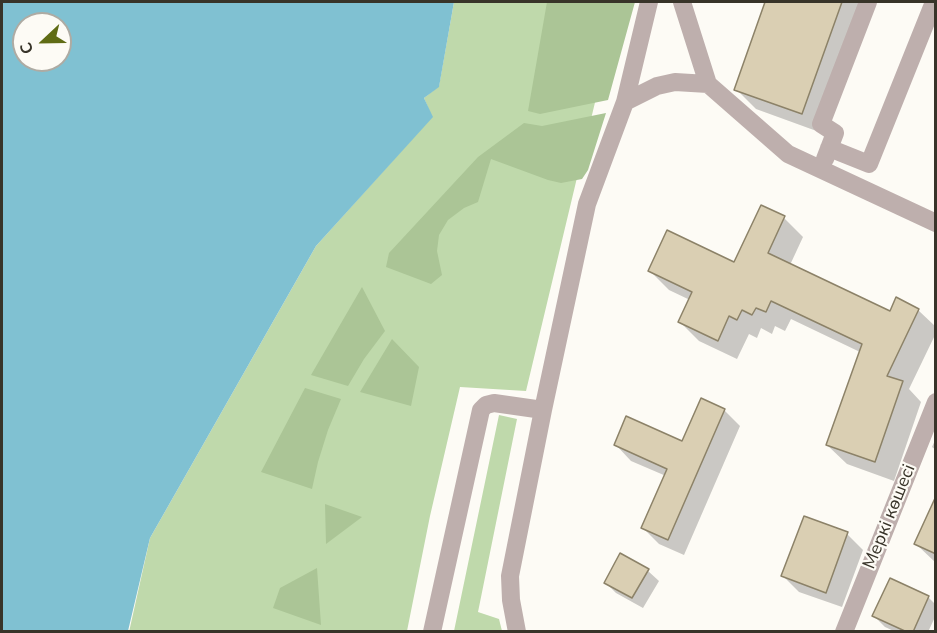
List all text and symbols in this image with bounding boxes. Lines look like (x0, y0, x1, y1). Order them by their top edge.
north arrow (12, 12, 72, 72)
text: С (15, 39, 39, 57)
street label: Меркі көшесі (859, 462, 921, 572)

